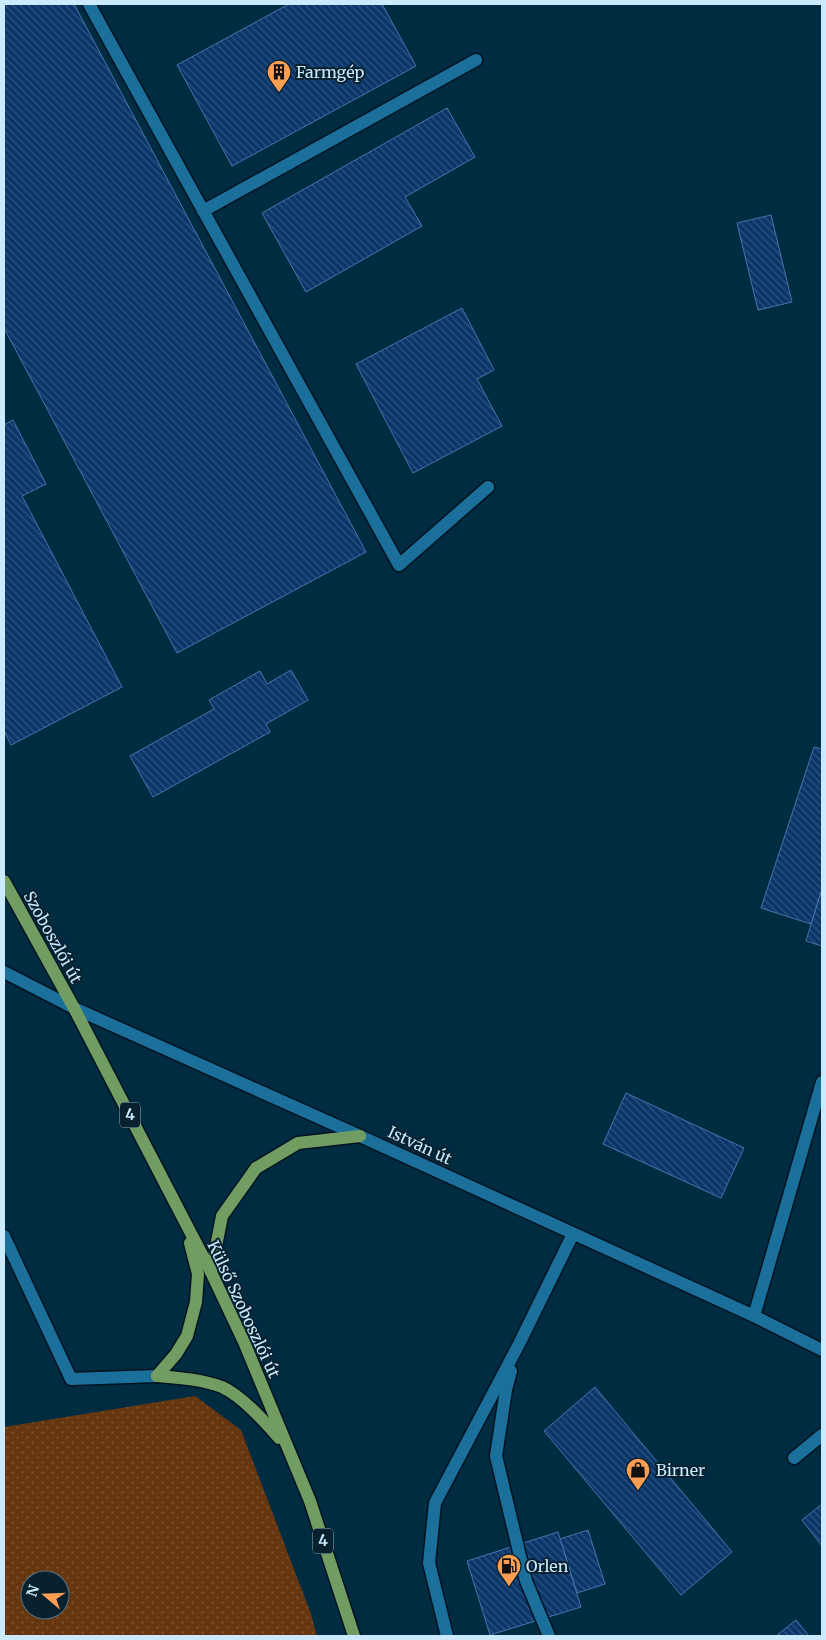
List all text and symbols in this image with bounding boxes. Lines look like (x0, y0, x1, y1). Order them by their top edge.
building icon: Farmgép (266, 59, 292, 93)
place label: Farmgép (296, 62, 364, 82)
street label: Szoboszlói út (19, 887, 87, 987)
road number: 4 (120, 1102, 140, 1128)
street label: István út (385, 1122, 456, 1169)
street label: Külső Szoboszlói út (203, 1237, 285, 1382)
shop icon: Birner (625, 1457, 651, 1491)
place label: Birner (656, 1460, 705, 1480)
road number: 4 (313, 1528, 333, 1554)
fuel station icon: Orlen (496, 1553, 522, 1587)
place label: Orlen (526, 1556, 569, 1576)
north arrow (20, 1570, 70, 1620)
text: N (22, 1583, 43, 1599)

